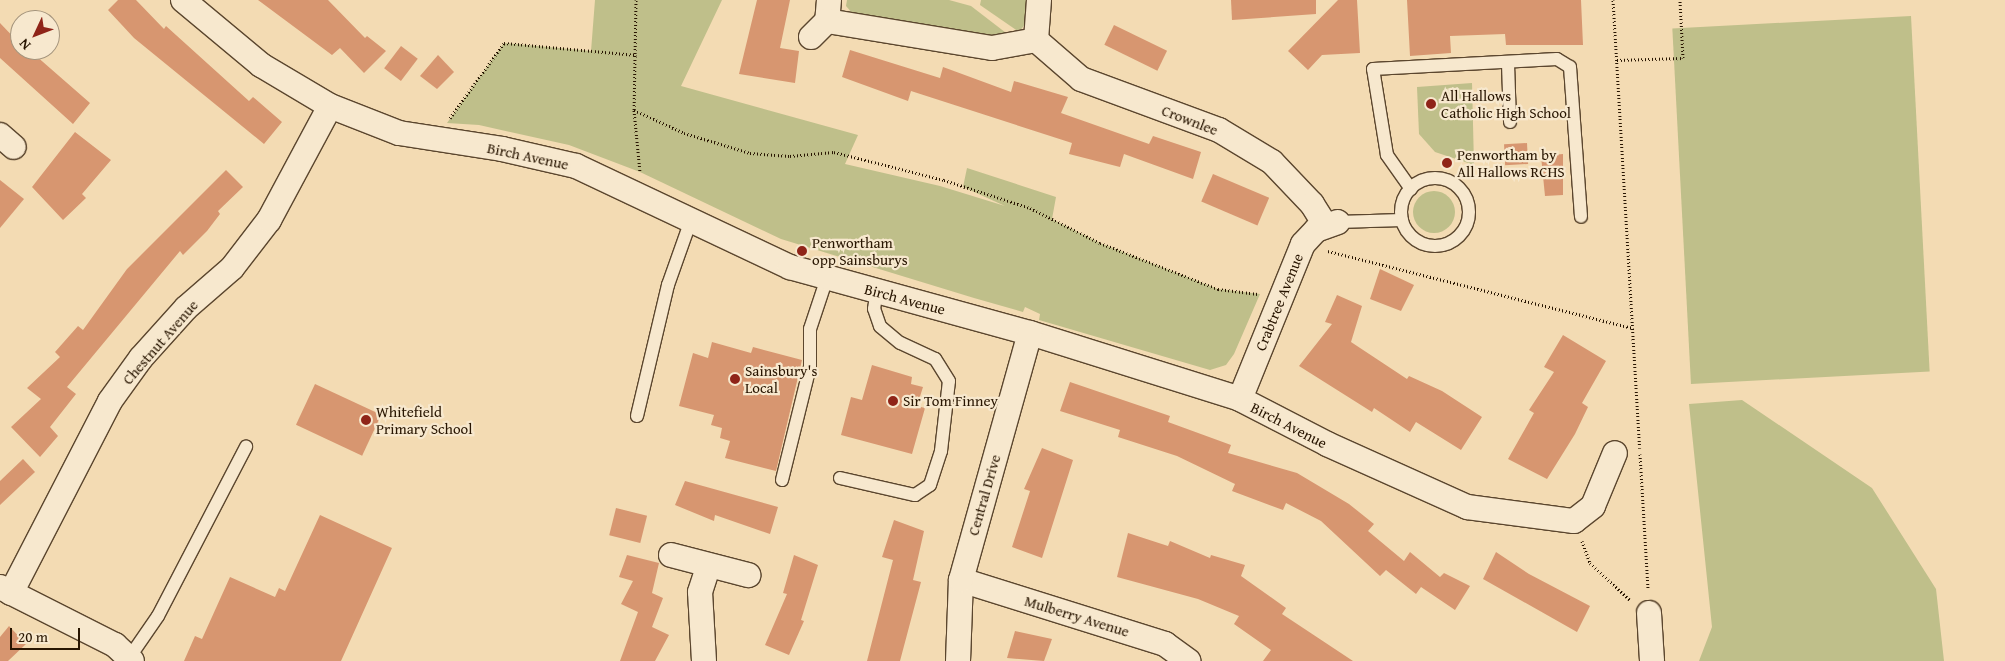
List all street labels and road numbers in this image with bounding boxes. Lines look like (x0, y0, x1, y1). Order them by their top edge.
street label: Crownlee (1159, 101, 1221, 139)
street label: Birch Avenue (486, 139, 570, 173)
street label: Crabtree Avenue (1251, 251, 1307, 353)
street label: Birch Avenue (863, 280, 947, 318)
street label: Chestnut Avenue (118, 296, 202, 388)
street label: Birch Avenue (1248, 398, 1330, 452)
street label: Central Drive (964, 453, 1004, 537)
street label: Mulberry Avenue (1022, 592, 1132, 640)

